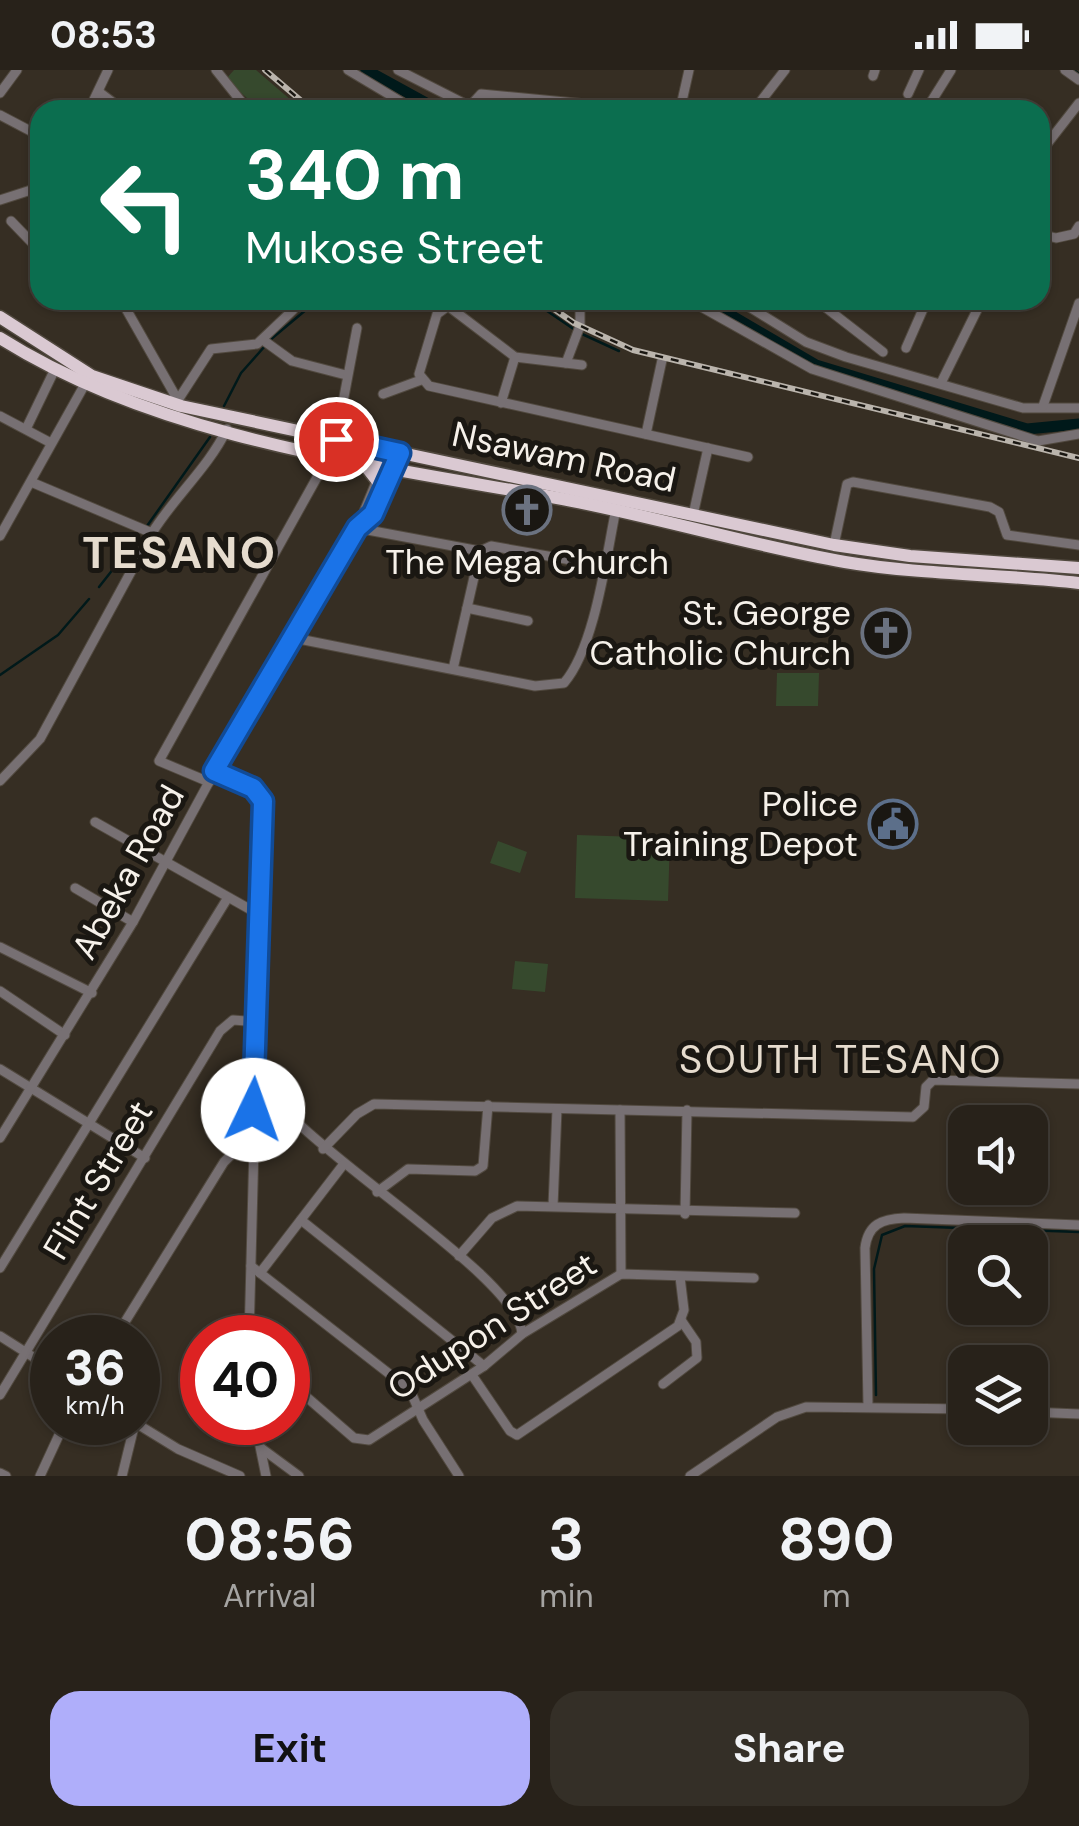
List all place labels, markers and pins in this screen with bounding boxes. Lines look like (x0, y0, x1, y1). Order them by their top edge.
pin (294, 397, 379, 482)
church icon: The Mega Church (501, 484, 553, 536)
place label: The Mega Church (385, 539, 669, 585)
place label: St. George Catholic Church (590, 590, 851, 676)
church icon: St. George Catholic Church (860, 607, 912, 659)
place label: Police Training Depot (623, 781, 858, 867)
public building icon: Police Training Depot (867, 798, 919, 850)

